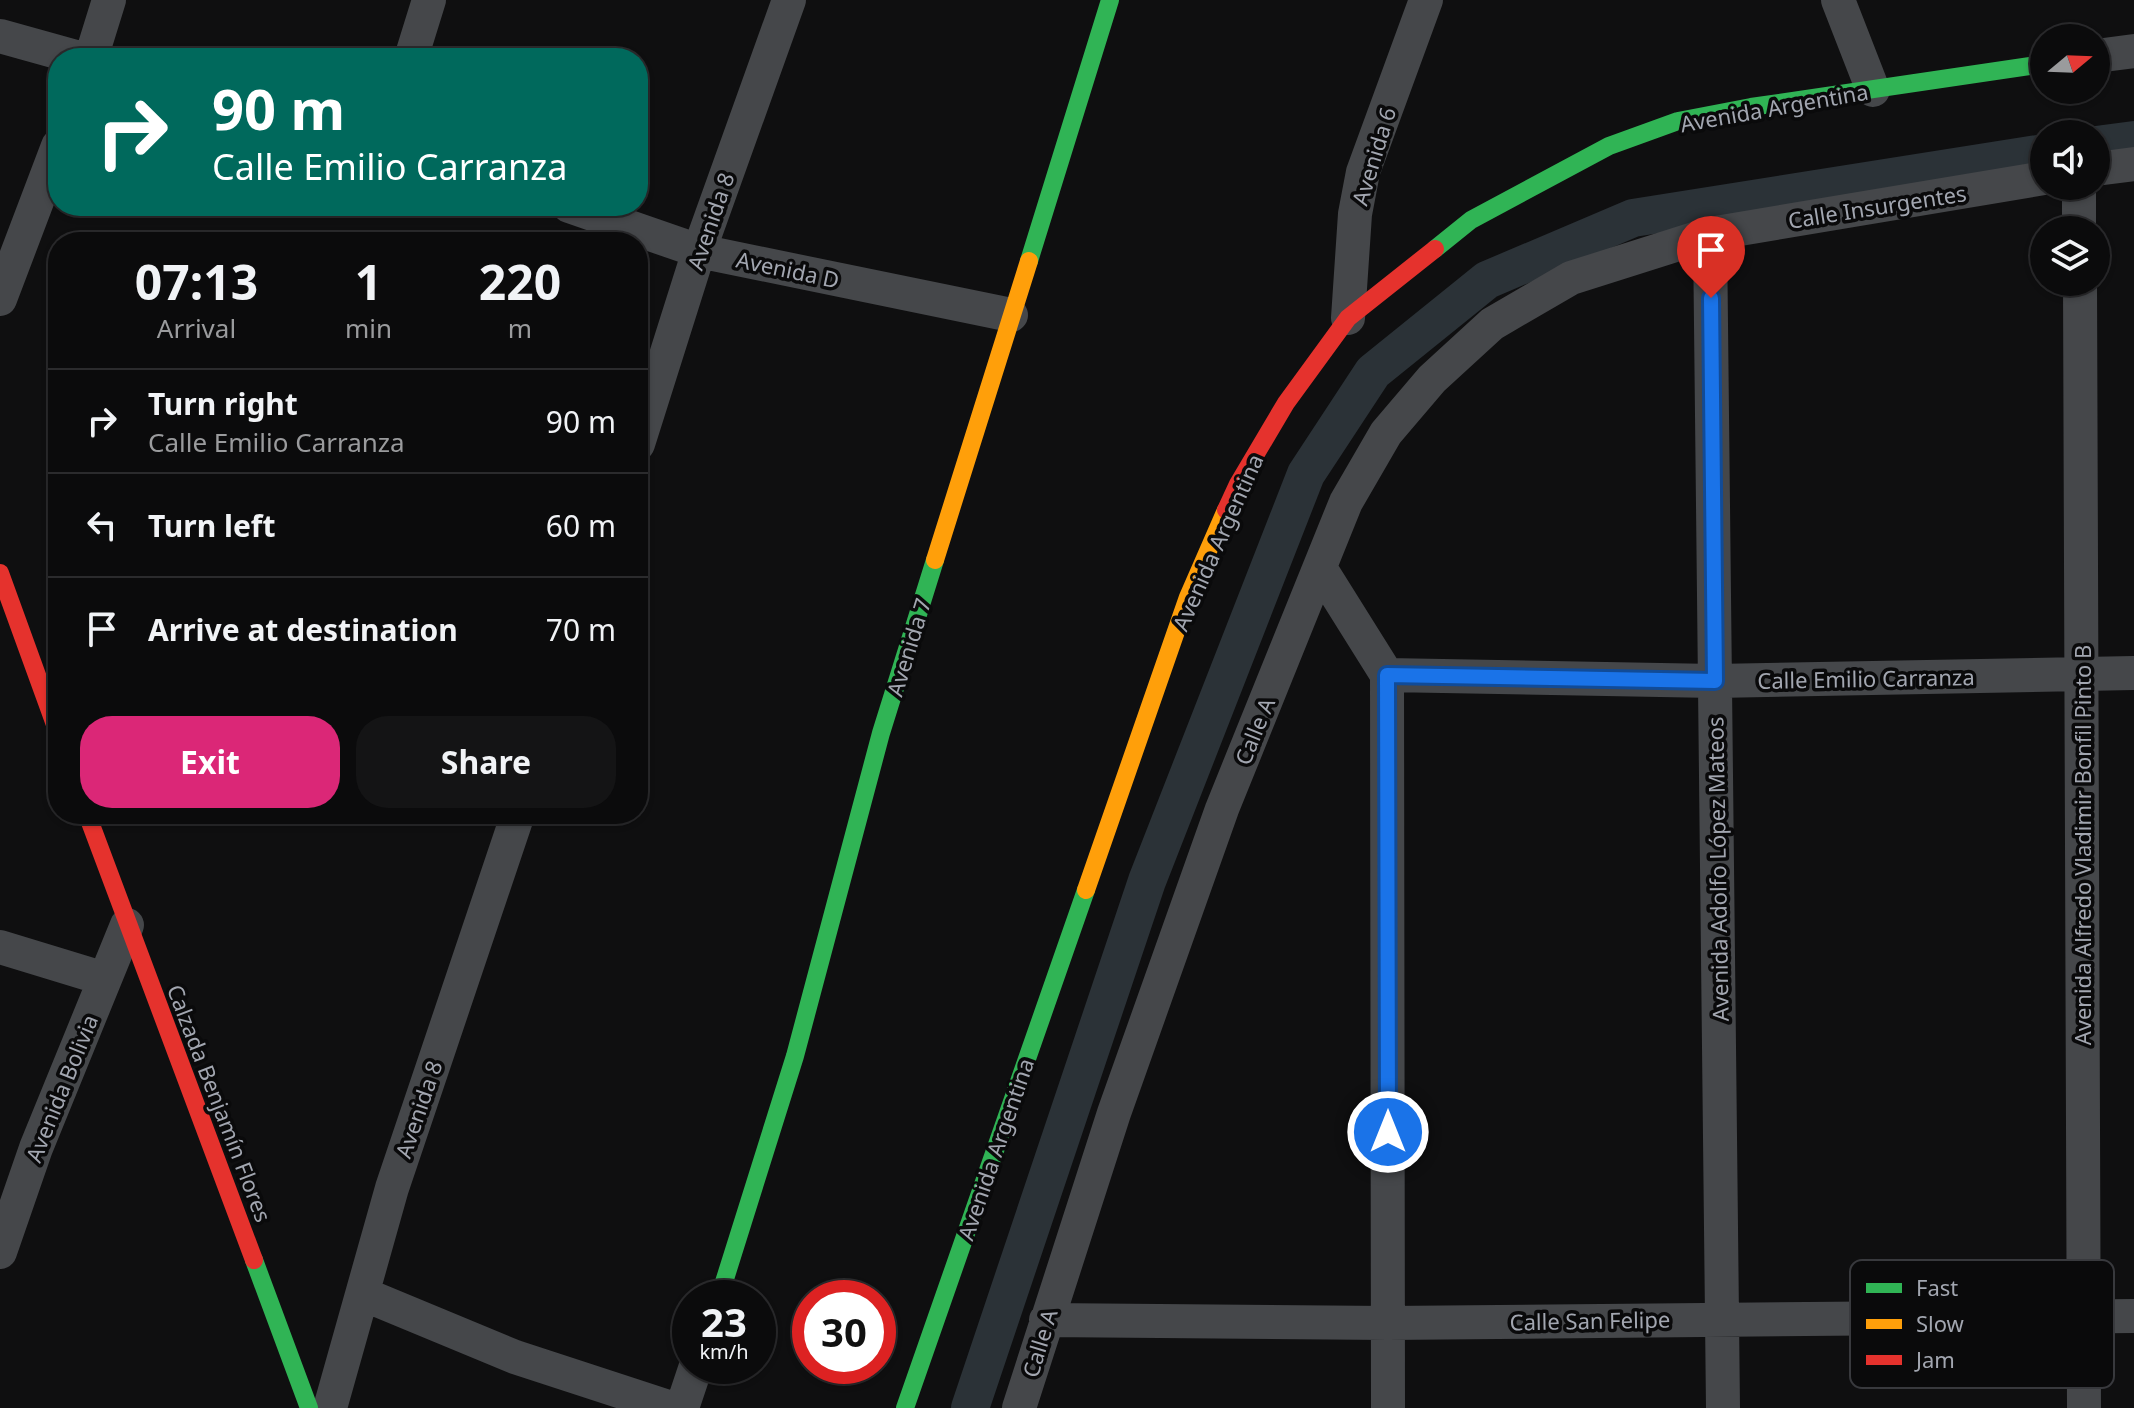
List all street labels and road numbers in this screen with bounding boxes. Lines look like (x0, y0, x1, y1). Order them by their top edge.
street label: Avenida Argentina (1678, 76, 1870, 138)
street label: Avenida 6 (1344, 103, 1402, 209)
street label: Avenida 8 (679, 168, 741, 274)
street label: Calle Insurgentes (1786, 177, 1968, 235)
street label: Avenida D (734, 243, 842, 295)
street label: Avenida Argentina (1165, 449, 1269, 635)
street label: Avenida 7 (879, 594, 937, 700)
street label: Avenida Alfredo Vladimir Bonfil Pinto B (2067, 645, 2097, 1045)
street label: Calle Emilio Carranza (1757, 661, 1975, 695)
street label: Calle A (1227, 692, 1281, 769)
street label: Avenida Adolfo López Mateos (1699, 716, 1735, 1022)
street label: Calzada Benjamín Flores (161, 980, 279, 1226)
street label: Avenida Bolivia (18, 1010, 104, 1166)
street label: Avenida Argentina (950, 1054, 1040, 1244)
street label: Avenida 8 (387, 1056, 449, 1162)
street label: Calle A (1014, 1304, 1064, 1381)
street label: Calle San Felipe (1509, 1304, 1671, 1336)

